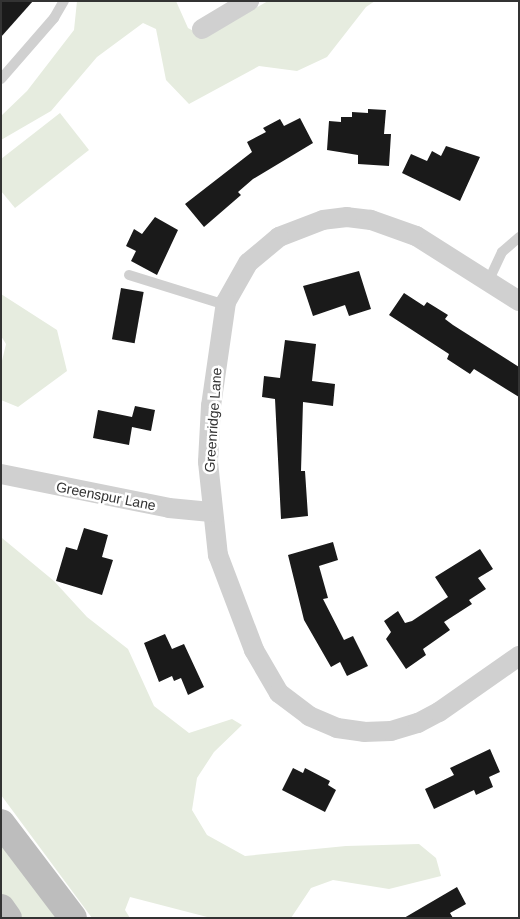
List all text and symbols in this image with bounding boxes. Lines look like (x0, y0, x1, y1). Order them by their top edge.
street label: Greenridge Lane (201, 367, 225, 473)
street label: Greenspur Lane (55, 478, 157, 514)

